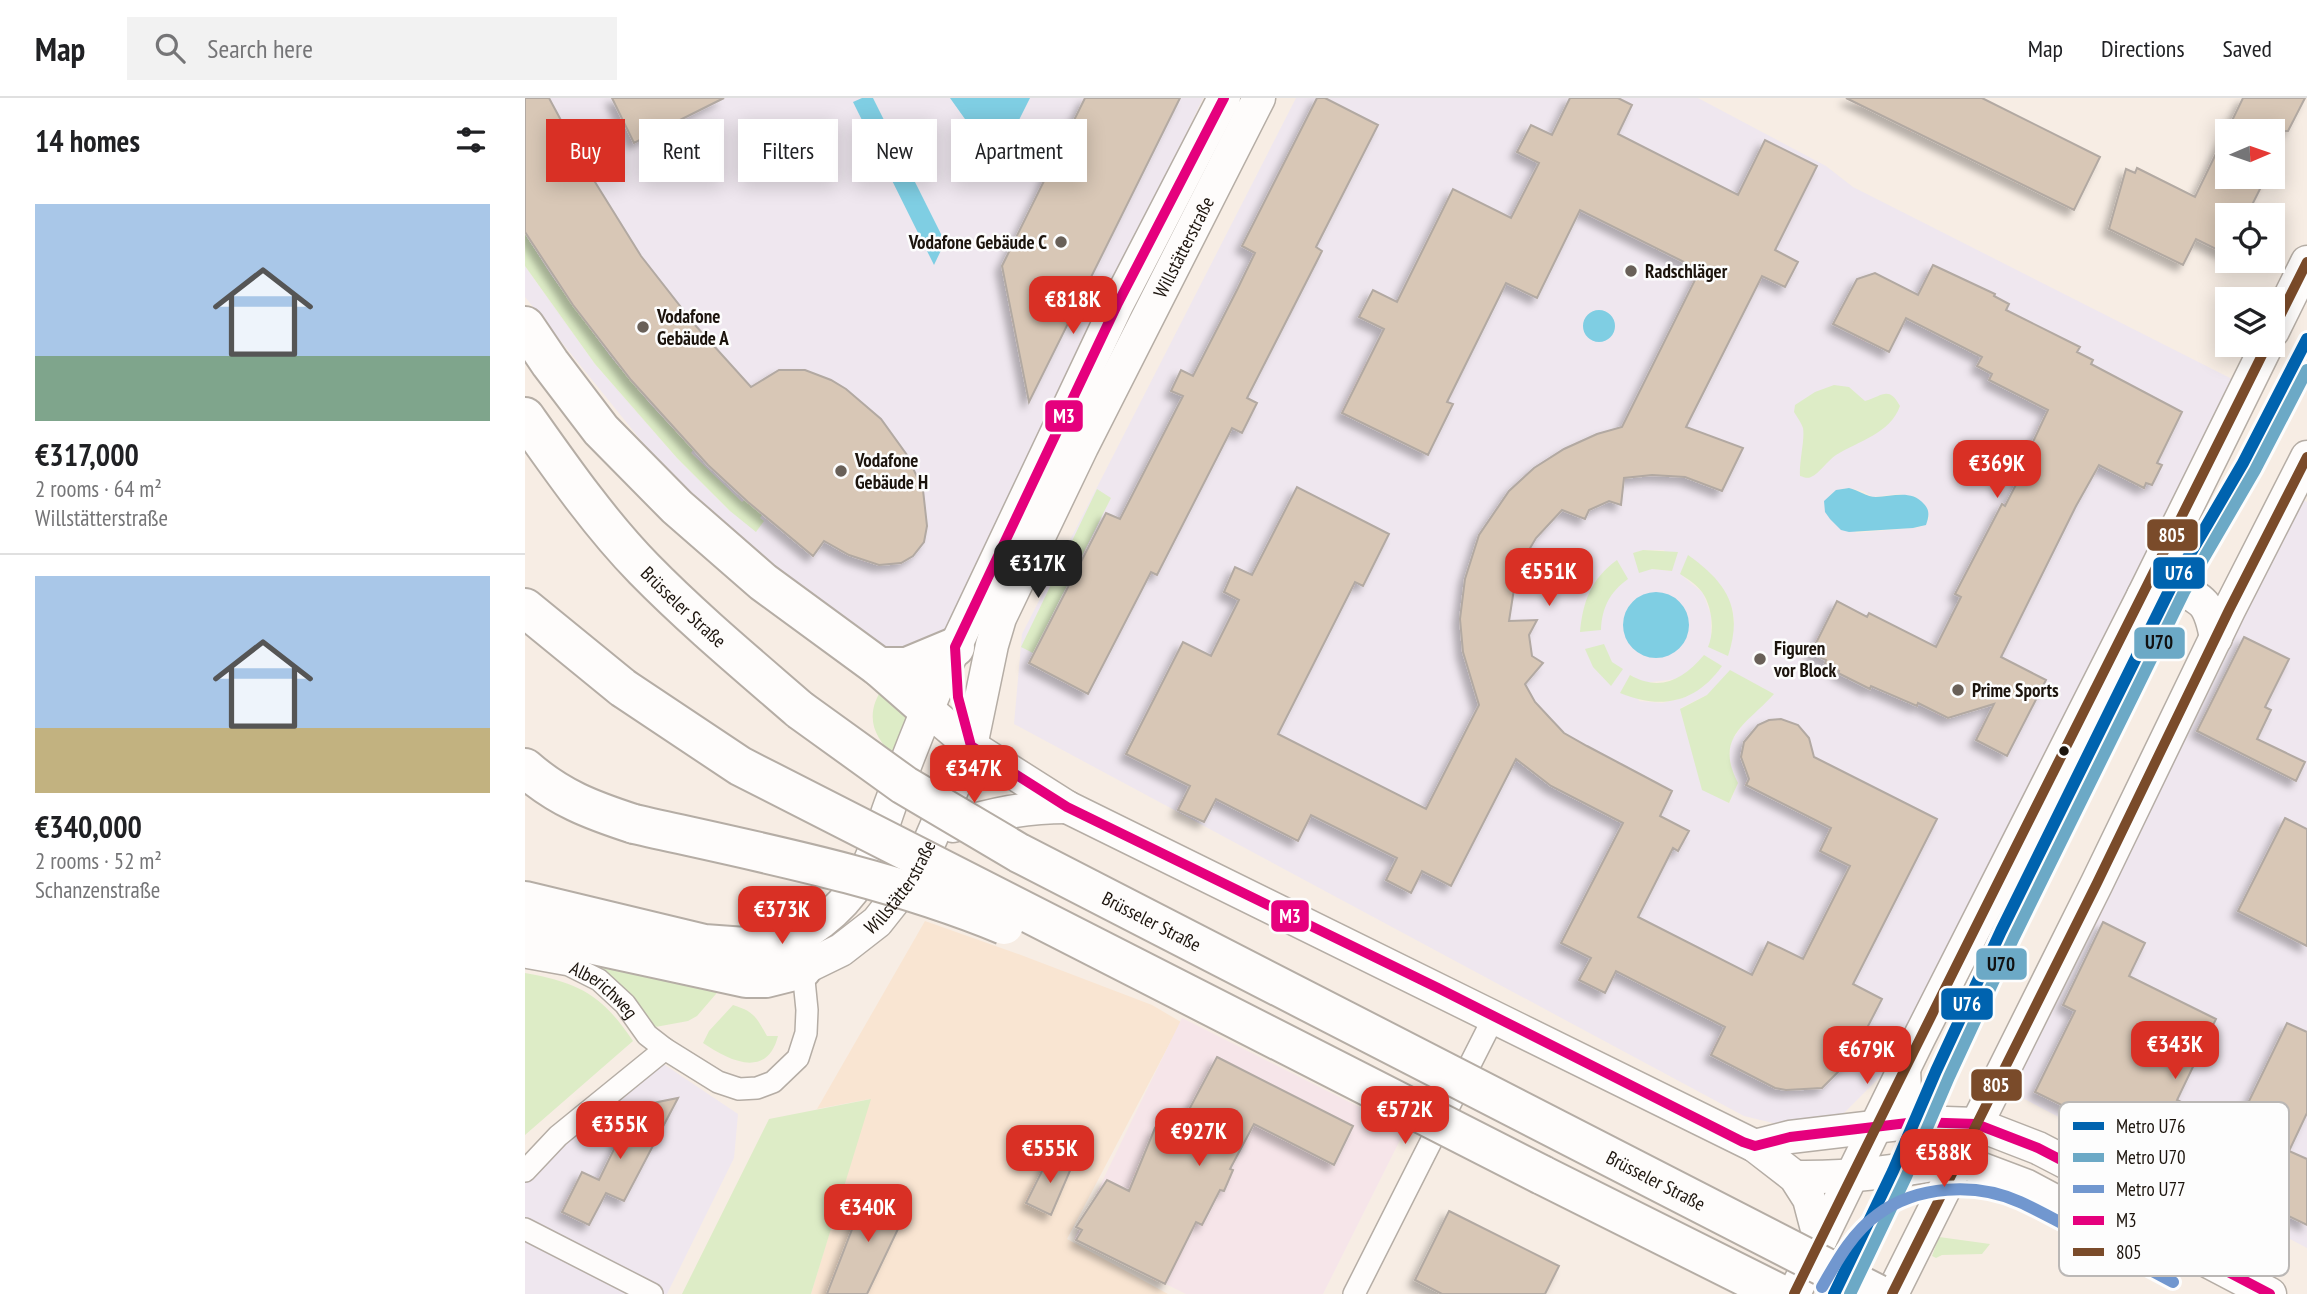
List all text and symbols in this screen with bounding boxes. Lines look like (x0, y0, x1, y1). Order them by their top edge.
search box (127, 17, 617, 80)
text: Map (35, 27, 85, 70)
icon: search (151, 29, 189, 67)
text: Search here (207, 32, 313, 65)
text: Map (2028, 33, 2063, 64)
text: Directions (2101, 33, 2185, 64)
text: Saved (2223, 33, 2272, 64)
chip: Buy (546, 119, 625, 182)
chip: Rent (639, 119, 724, 182)
chip: Filters (738, 119, 838, 182)
chip: New (852, 119, 937, 182)
chip: Apartment (951, 119, 1087, 182)
north arrow (2215, 119, 2285, 189)
map controls (2215, 119, 2285, 357)
text: 14 homes (35, 121, 140, 160)
icon: filters (452, 121, 490, 159)
street label: Willstätterstraße (1148, 192, 1219, 301)
button: locate (2215, 203, 2285, 273)
place label: Vodafone Gebäude C (908, 230, 1047, 254)
marker: Vodafone Gebäude C (1053, 234, 1069, 250)
icon: home (200, 249, 326, 375)
place label: Radschläger (1645, 259, 1728, 283)
marker: Radschläger (1623, 263, 1639, 279)
pin: €818K (1024, 276, 1122, 336)
text: €818K (1045, 284, 1101, 313)
button: layers (2215, 287, 2285, 357)
place label: Vodafone Gebäude A (656, 304, 729, 350)
marker: Vodafone Gebäude A (635, 319, 651, 335)
line badge: M3 (1044, 399, 1084, 433)
text: M3 (1053, 404, 1075, 428)
text: €317,000 (35, 435, 139, 474)
pin: €369K (1948, 440, 2046, 500)
place label: Vodafone Gebäude H (854, 448, 928, 494)
text: €369K (1969, 448, 2025, 477)
marker: Vodafone Gebäude H (833, 463, 849, 479)
text: 2 rooms · 64 m² (35, 474, 162, 503)
text: Willstätterstraße (35, 503, 168, 532)
line badge: 805 (2146, 518, 2199, 552)
text: 805 (2158, 523, 2186, 547)
pin: €317K (989, 540, 1087, 600)
text: €317K (1010, 548, 1066, 577)
pin: €551K (1500, 548, 1598, 608)
text: €551K (1521, 556, 1577, 585)
line badge: U76 (2152, 556, 2206, 590)
street label: Brüsseler Straße (636, 561, 731, 653)
text: U76 (2165, 561, 2193, 585)
icon: home (200, 621, 326, 747)
line badge: U70 (2133, 626, 2186, 660)
text: U70 (2145, 630, 2173, 654)
place label: Figuren vor Block (1773, 636, 1836, 682)
marker: Figuren vor Block (1752, 651, 1768, 667)
place label: Prime Sports (1972, 678, 2059, 702)
marker: Prime Sports (1950, 682, 1966, 698)
unlabelled marker (2057, 744, 2071, 758)
pin: €347K (925, 746, 1023, 805)
text: €347K (946, 753, 1002, 782)
text: €340,000 (35, 807, 142, 846)
street label: Willstätterstraße (859, 836, 941, 939)
text: 2 rooms · 52 m² (35, 846, 162, 875)
text: Schanzenstraße (35, 875, 160, 904)
pin: €373K (733, 886, 831, 946)
street label: Brüsseler Straße (1098, 886, 1205, 957)
text: €373K (754, 894, 810, 923)
line badge: M3 (1270, 899, 1310, 933)
text: M3 (1279, 904, 1301, 928)
line badge: U70 (1975, 947, 2028, 981)
text: U70 (1987, 952, 2015, 976)
street label: Alberichweg (566, 956, 643, 1023)
line badge: U76 (1940, 987, 1994, 1021)
text: U76 (1953, 992, 1981, 1016)
pin: €343K (2126, 1021, 2224, 1081)
pin: €679K (1818, 1026, 1916, 1086)
text: €343K (2147, 1029, 2203, 1058)
text: €679K (1839, 1034, 1895, 1063)
line badge: 805 (1970, 1068, 2023, 1102)
text: 805 (1982, 1073, 2010, 1097)
pin: €572K (1356, 1086, 1454, 1146)
text: €572K (1377, 1094, 1433, 1123)
pin: €355K (571, 1102, 669, 1161)
legend (2059, 1102, 2289, 1276)
pin: €927K (1150, 1108, 1248, 1168)
text: €355K (592, 1109, 648, 1138)
text: Metro U76 (2116, 1114, 2186, 1138)
text: €927K (1171, 1116, 1227, 1145)
pin: €555K (1001, 1126, 1099, 1185)
pin: €588K (1895, 1130, 1993, 1189)
text: €555K (1022, 1133, 1078, 1162)
text: €588K (1916, 1137, 1972, 1166)
street label: Brüsseler Straße (1602, 1145, 1710, 1216)
text: Metro U70 (2116, 1145, 2186, 1169)
text: Metro U77 (2116, 1177, 2186, 1201)
pin: €340K (819, 1184, 917, 1244)
text: €340K (840, 1192, 896, 1221)
text: M3 (2116, 1208, 2137, 1232)
text: 805 (2116, 1240, 2142, 1264)

